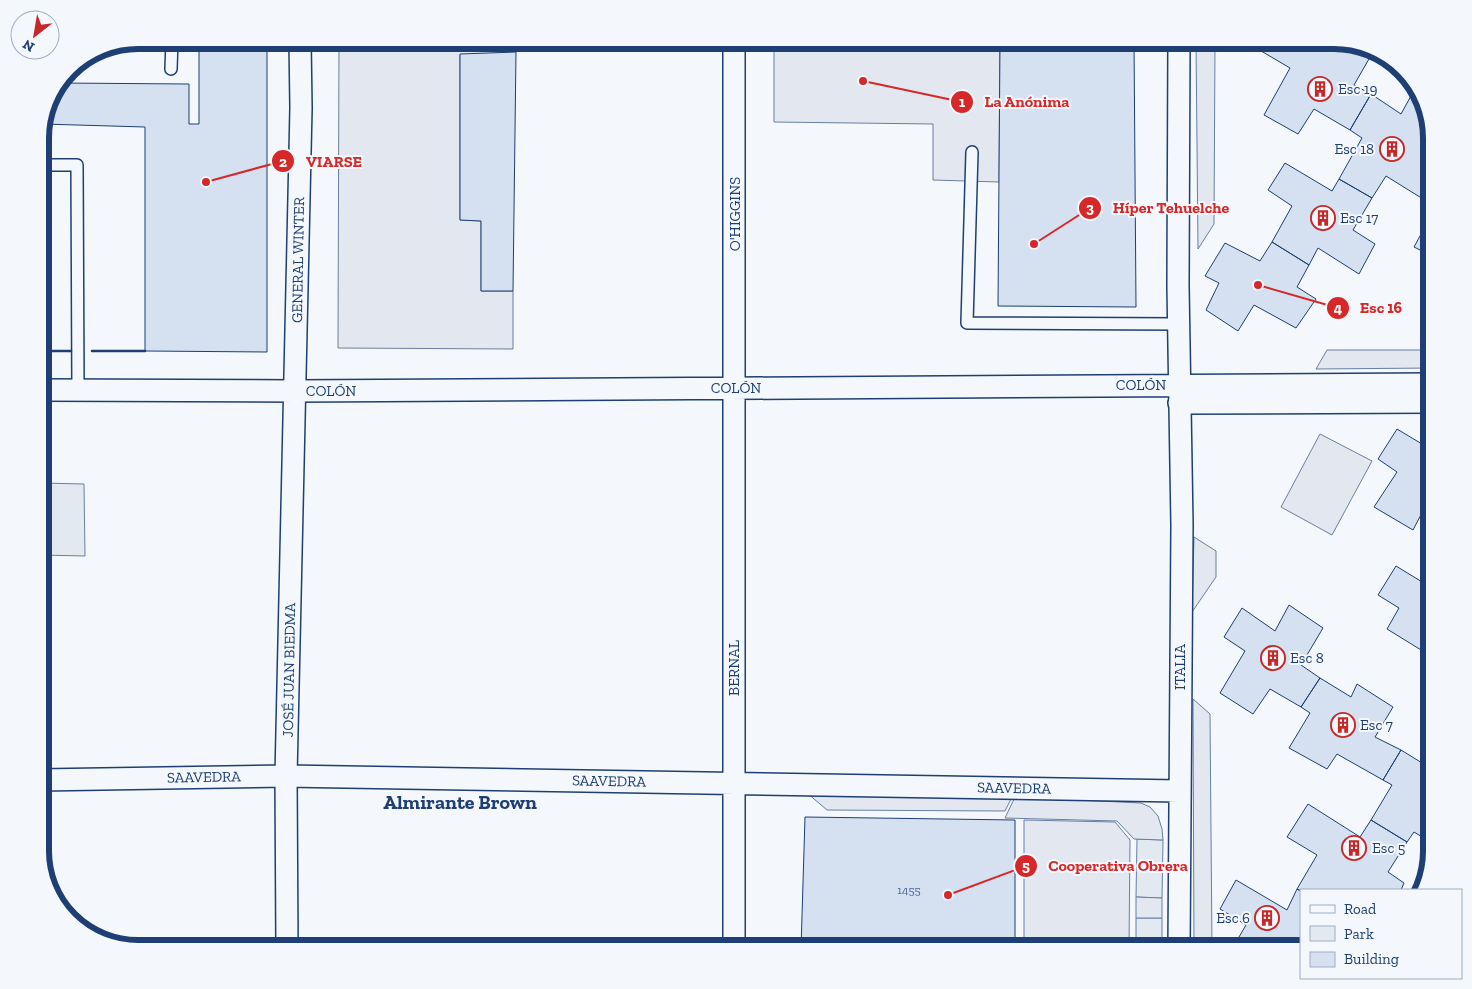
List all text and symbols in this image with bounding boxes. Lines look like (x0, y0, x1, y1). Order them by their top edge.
north arrow (10, 10, 60, 60)
text: N (19, 36, 38, 56)
building icon: Esc 19 (1307, 76, 1333, 102)
place label: Esc 19 (1338, 80, 1378, 98)
callout: La Anónima (950, 86, 1080, 117)
text: La Anónima (985, 92, 1069, 111)
text: 1 (959, 93, 965, 111)
building icon: Esc 18 (1379, 136, 1405, 162)
place label: Esc 18 (1334, 140, 1374, 158)
callout: VIARSE (270, 146, 372, 177)
text: VIARSE (306, 152, 362, 171)
text: 2 (279, 153, 287, 171)
street label: O'HIGGINS (726, 177, 744, 251)
callout: Híper Tehuelche (1078, 192, 1240, 223)
street label: GENERAL WINTER (288, 196, 308, 323)
text: Híper Tehuelche (1113, 198, 1229, 217)
text: 3 (1086, 199, 1094, 217)
building icon: Esc 17 (1310, 205, 1336, 231)
place label: Esc 17 (1340, 209, 1378, 227)
callout: Esc 16 (1325, 292, 1413, 323)
text: Esc 16 (1360, 298, 1403, 317)
text: 4 (1334, 299, 1343, 317)
street label: COLÓN (1116, 376, 1166, 394)
street label: COLÓN (711, 379, 761, 397)
street label: COLÓN (306, 382, 356, 400)
street label: JOSÉ JUAN BIEDMA (279, 602, 299, 738)
street label: BERNAL (725, 640, 743, 696)
street label: ITALIA (1171, 644, 1189, 690)
building icon: Esc 8 (1260, 645, 1286, 671)
place label: Esc 8 (1290, 649, 1324, 667)
building icon: Esc 7 (1330, 712, 1356, 738)
place label: Esc 7 (1360, 716, 1393, 734)
street label: SAAVEDRA (167, 767, 241, 787)
street label: SAAVEDRA (572, 771, 646, 791)
street label: SAAVEDRA (977, 778, 1051, 798)
district label: Almirante Brown (383, 790, 537, 814)
building icon: Esc 5 (1341, 835, 1367, 861)
place label: Esc 5 (1372, 839, 1406, 857)
callout: Cooperativa Obrera (1013, 850, 1198, 881)
text: Cooperativa Obrera (1048, 856, 1188, 875)
text: 5 (1022, 857, 1030, 875)
house number: 1455 (897, 883, 921, 897)
legend (1300, 889, 1462, 979)
text: Road (1344, 900, 1377, 918)
building icon: Esc 6 (1254, 905, 1280, 931)
place label: Esc 6 (1216, 909, 1250, 927)
text: Park (1344, 925, 1374, 943)
text: Building (1344, 950, 1399, 968)

